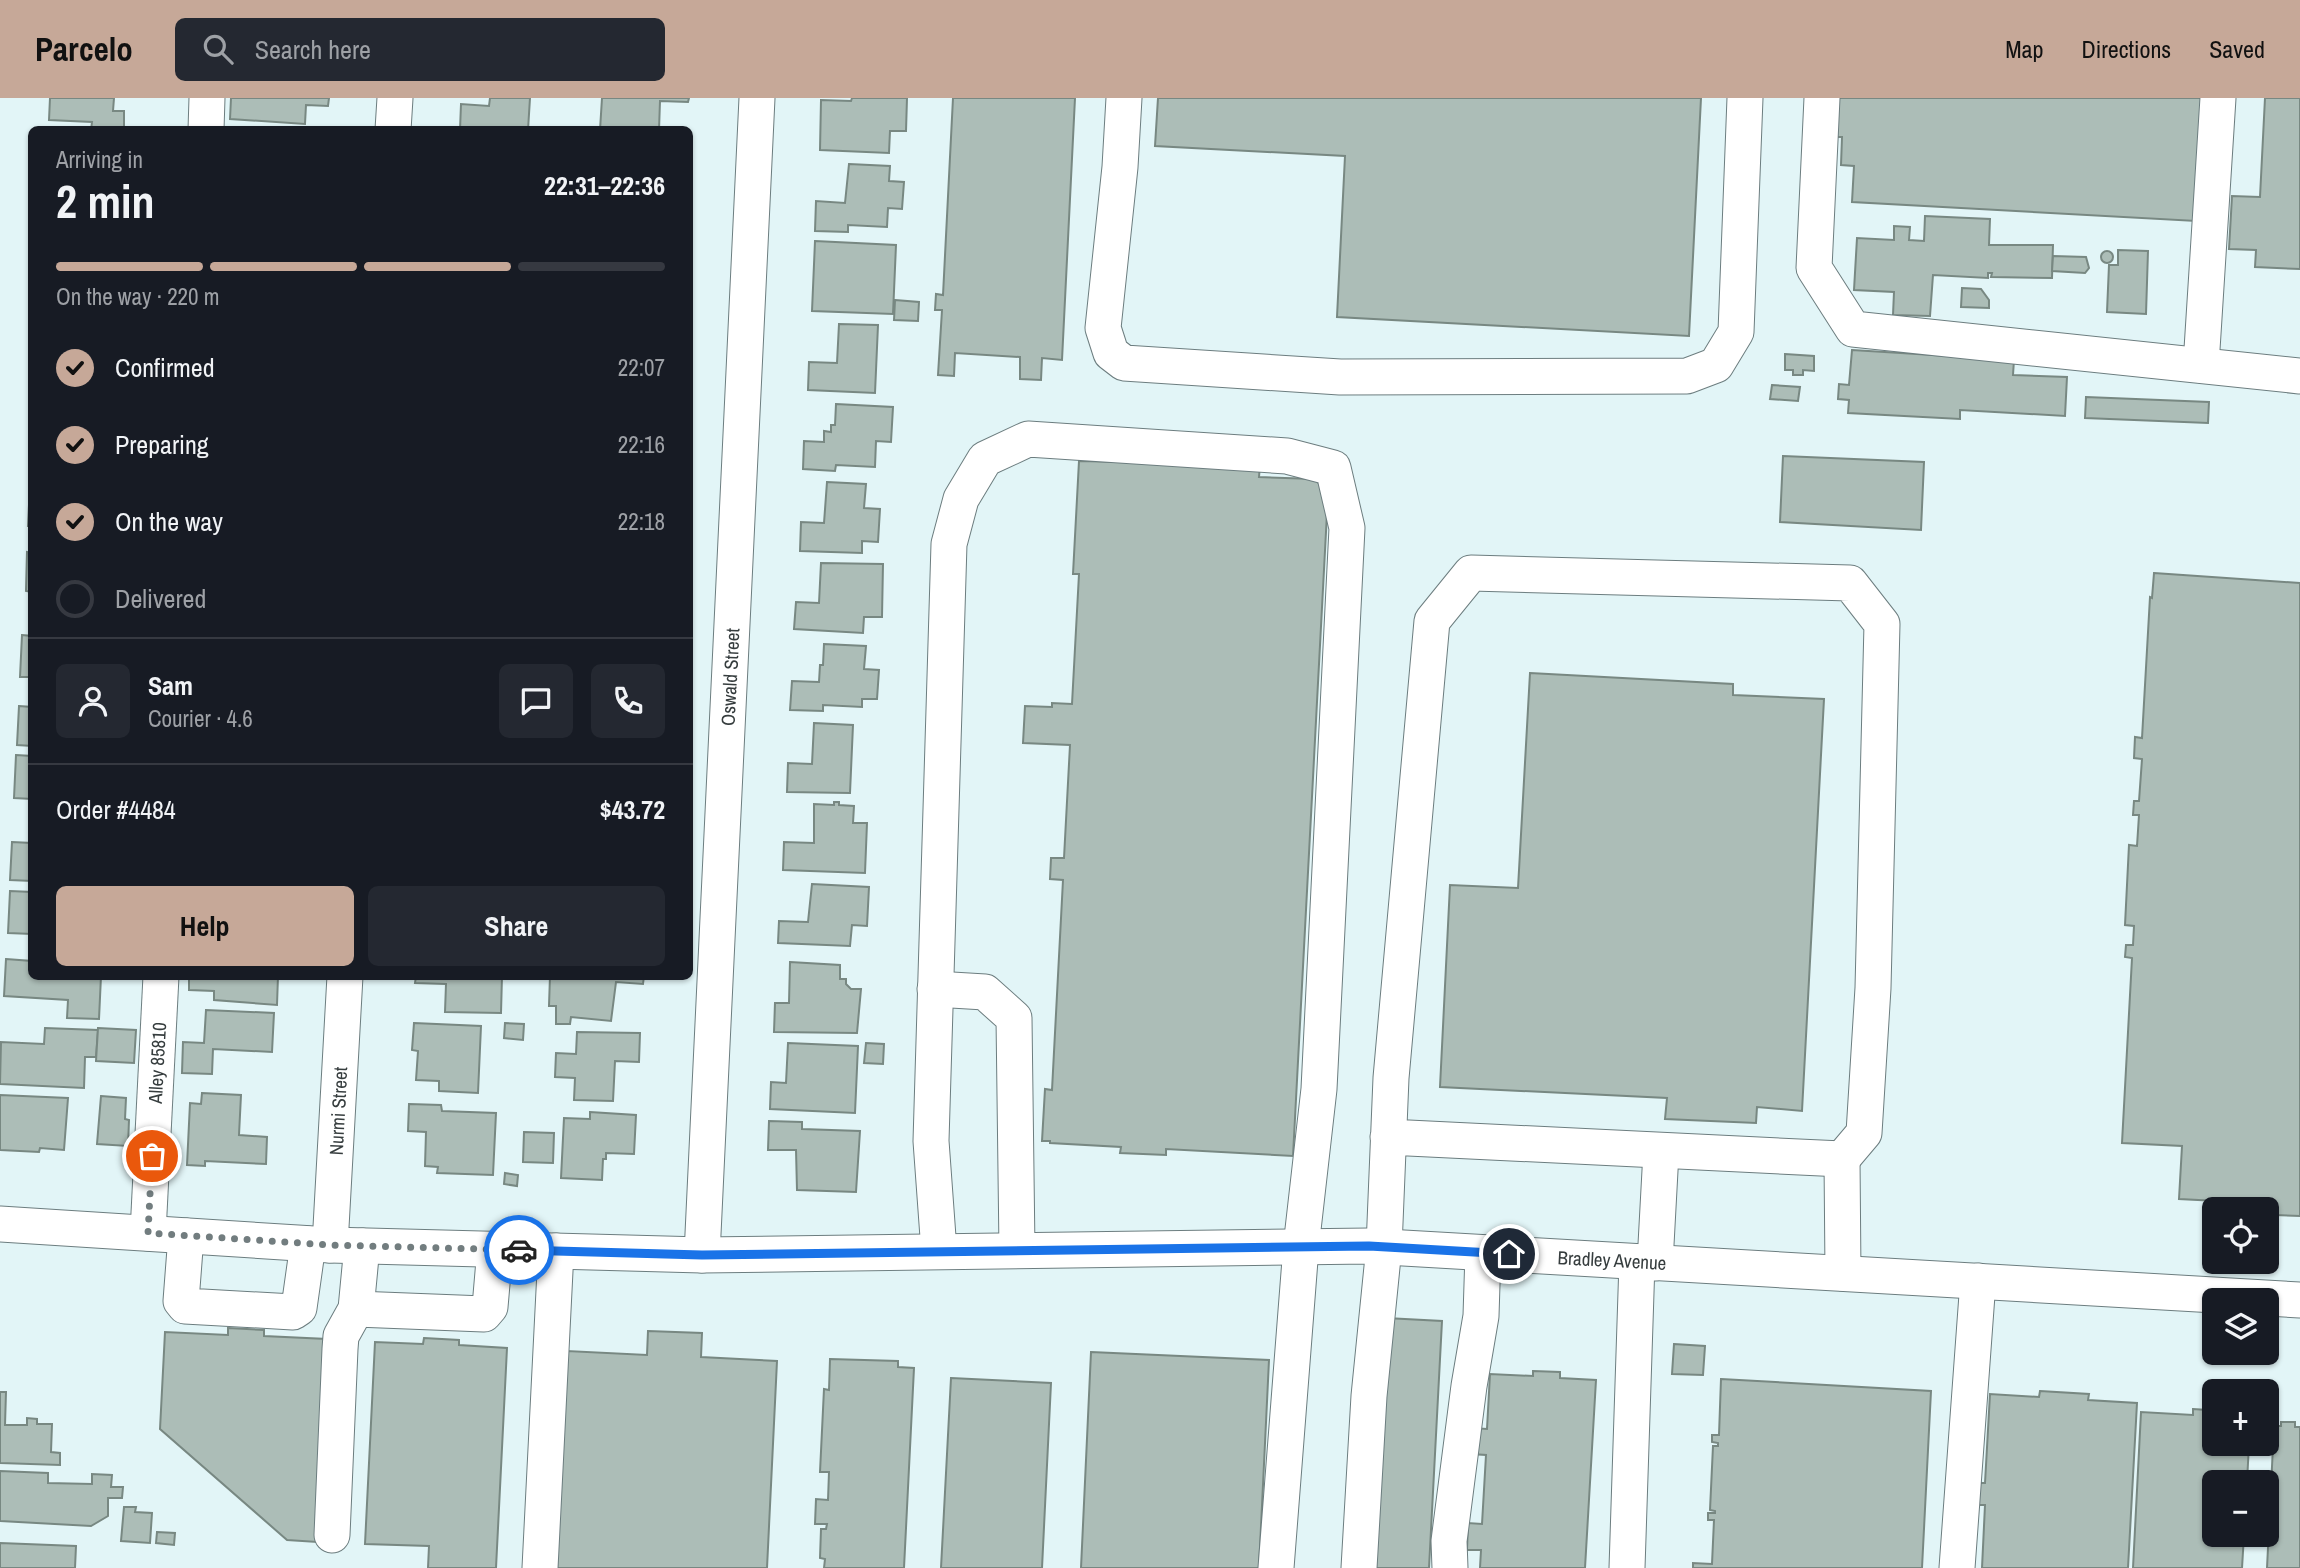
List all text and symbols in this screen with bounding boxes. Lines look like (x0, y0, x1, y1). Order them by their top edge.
search box (175, 18, 665, 81)
text: Parcelo (35, 27, 133, 71)
icon: search (199, 30, 237, 68)
text: Search here (255, 32, 371, 67)
text: Map (2005, 33, 2043, 65)
text: Directions (2081, 33, 2171, 65)
text: Saved (2209, 33, 2265, 65)
text: Arriving in (56, 144, 143, 175)
text: 22:31–22:36 (544, 168, 665, 203)
text: 2 min (56, 170, 155, 232)
text: On the way · 220 m (56, 281, 220, 312)
icon: check (56, 349, 94, 387)
text: Confirmed (115, 350, 215, 385)
text: 22:07 (618, 352, 665, 383)
icon: check (56, 426, 94, 464)
text: Preparing (115, 427, 209, 462)
text: 22:16 (618, 429, 665, 460)
icon: check (56, 503, 94, 541)
text: On the way (115, 504, 223, 539)
text: 22:18 (618, 506, 665, 537)
text: Delivered (115, 581, 206, 616)
street label: Oswald Street (714, 627, 746, 727)
button: person (56, 664, 130, 738)
button: chat (499, 664, 573, 738)
button: phone (591, 664, 665, 738)
text: Sam (148, 668, 193, 703)
text: Courier · 4.6 (148, 703, 253, 734)
text: Order #4484 (56, 792, 176, 827)
text: $43.72 (600, 792, 665, 827)
button: Help (56, 886, 354, 966)
button: Share (368, 886, 665, 966)
street label: Alley 85810 (142, 1022, 172, 1105)
street label: Nurmi Street (323, 1066, 353, 1156)
pin (122, 1126, 182, 1186)
icon: bag (133, 1137, 171, 1175)
map controls (2202, 1197, 2279, 1547)
button: locate (2202, 1197, 2279, 1274)
courier (484, 1215, 554, 1285)
pin (1479, 1224, 1539, 1284)
icon: car (500, 1231, 538, 1269)
icon: home (1490, 1235, 1528, 1273)
street label: Bradley Avenue (1557, 1244, 1667, 1276)
button: layers (2202, 1288, 2279, 1365)
button: + (2202, 1379, 2279, 1456)
button: − (2202, 1470, 2279, 1547)

